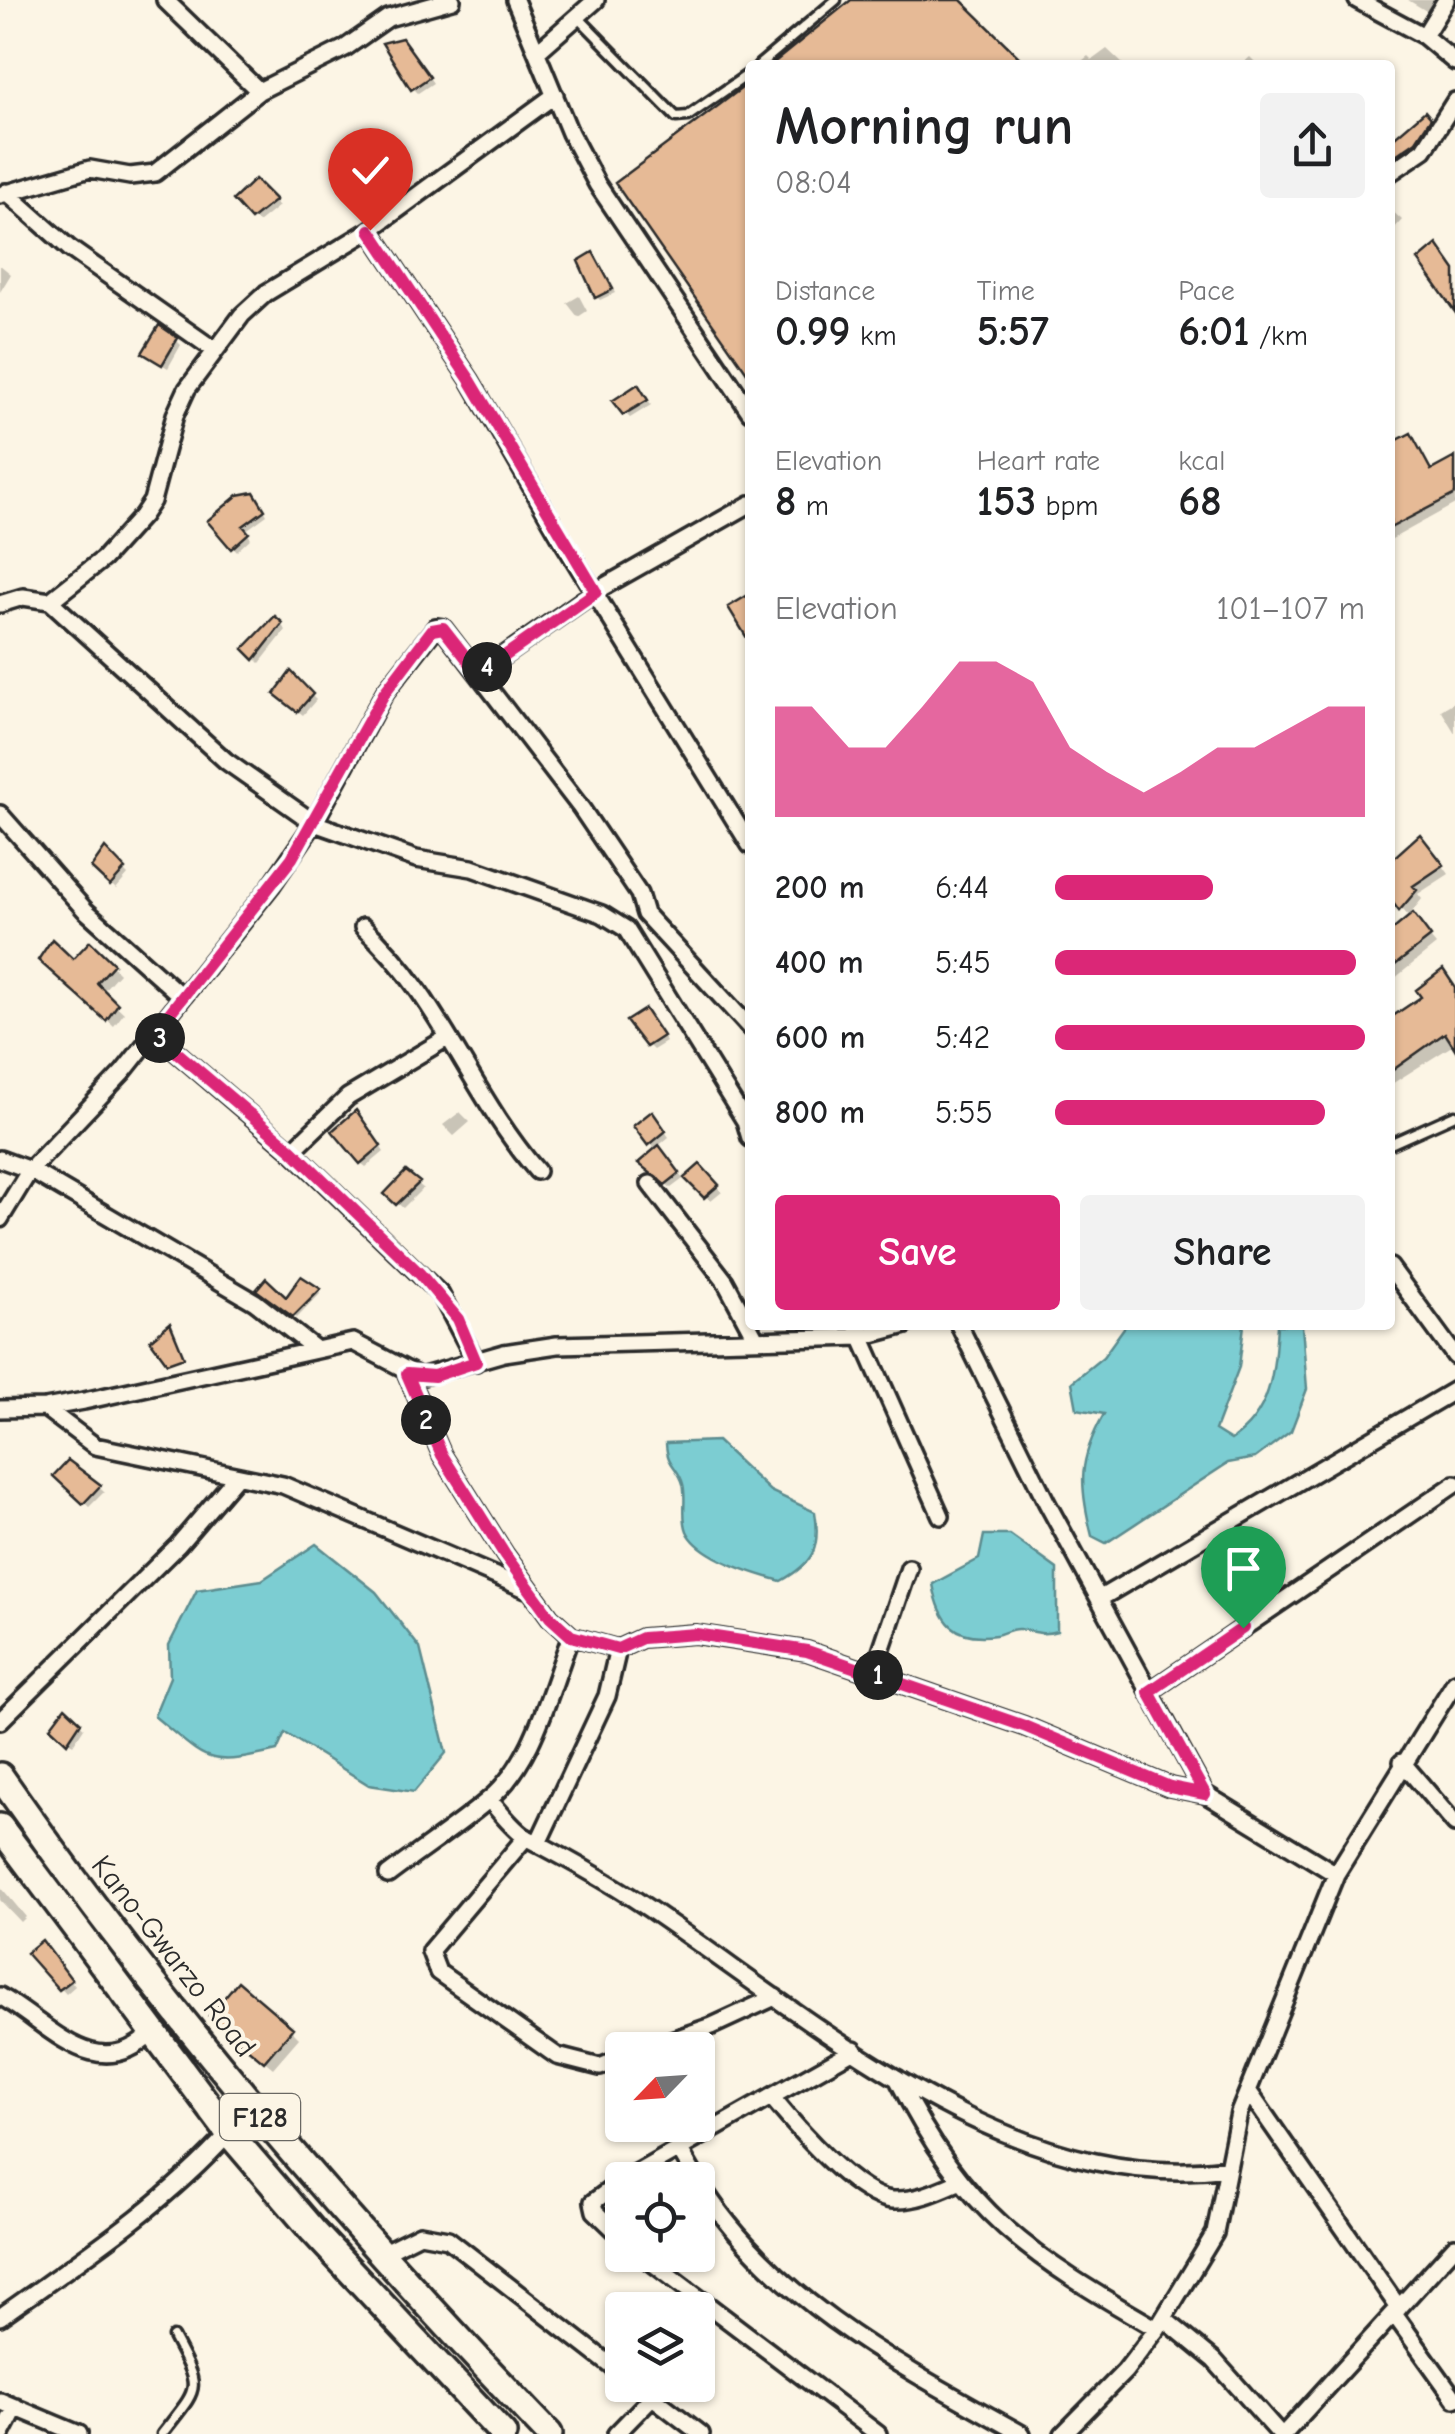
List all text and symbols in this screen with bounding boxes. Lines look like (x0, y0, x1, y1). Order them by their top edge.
button: share (1260, 93, 1365, 198)
text: Morning run (775, 94, 1073, 158)
pin (328, 128, 413, 231)
icon: check (343, 143, 398, 198)
text: 08:04 (775, 164, 852, 201)
text: Distance (775, 275, 875, 307)
text: Time (977, 275, 1035, 307)
text: Pace (1178, 275, 1235, 307)
text: 0.99 (775, 307, 851, 356)
text: 5:57 (977, 307, 1049, 356)
text: 6:01 (1178, 307, 1250, 356)
text: km (851, 320, 897, 352)
text: /km (1250, 320, 1308, 352)
text: Elevation (775, 445, 882, 477)
text: Heart rate (977, 445, 1100, 477)
text: kcal (1178, 445, 1225, 477)
text: 8 (775, 477, 797, 526)
text: 153 (977, 477, 1036, 526)
text: 68 (1178, 477, 1222, 526)
text: m (797, 490, 829, 522)
text: bpm (1036, 490, 1099, 522)
text: Elevation (775, 590, 898, 627)
text: 101–107 m (1217, 590, 1365, 627)
pin: 4 (462, 642, 512, 692)
text: 4 (480, 651, 494, 683)
text: 200 m (775, 869, 864, 906)
text: 6:44 (935, 869, 989, 906)
text: 400 m (775, 944, 863, 981)
text: 5:45 (935, 944, 991, 981)
pin: 3 (135, 1013, 185, 1063)
text: 600 m (775, 1019, 865, 1056)
text: 5:42 (935, 1019, 990, 1056)
text: 3 (153, 1022, 167, 1054)
text: 800 m (775, 1094, 865, 1131)
text: 5:55 (935, 1094, 993, 1131)
button: Save (775, 1195, 1060, 1310)
button: Share (1080, 1195, 1365, 1310)
pin: 2 (401, 1395, 451, 1445)
text: 2 (419, 1404, 433, 1436)
pin (1201, 1526, 1286, 1629)
icon: arrive (1216, 1541, 1271, 1596)
pin: 1 (853, 1650, 903, 1700)
text: 1 (872, 1659, 884, 1691)
street label: Kano-Gwarzo Road (84, 1849, 263, 2064)
north arrow (605, 2032, 715, 2142)
map controls (605, 2032, 715, 2402)
road number: F128 (220, 2094, 300, 2140)
button: locate (605, 2162, 715, 2272)
button: layers (605, 2292, 715, 2402)

